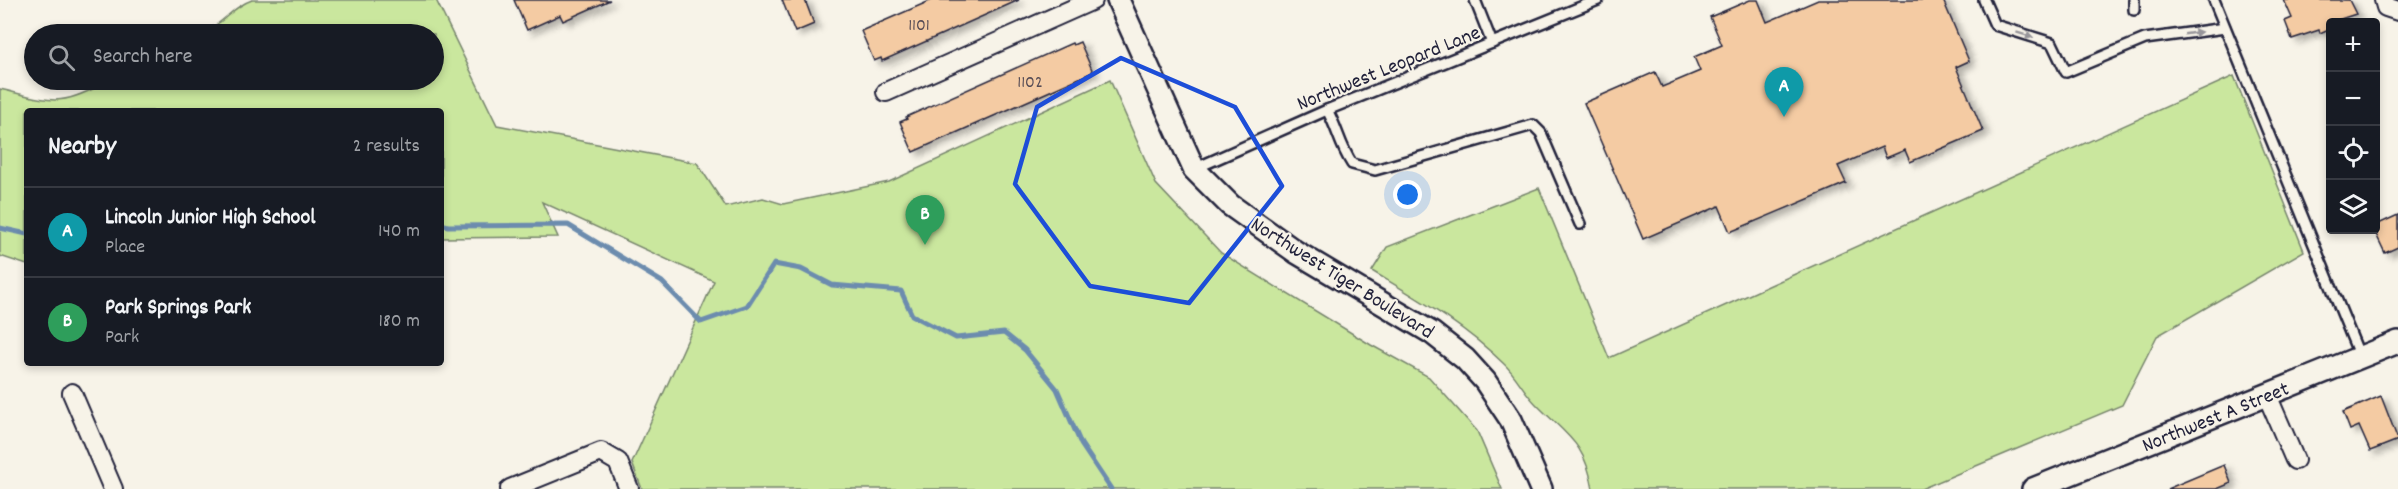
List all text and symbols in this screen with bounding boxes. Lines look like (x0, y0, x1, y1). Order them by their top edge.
house number: 1101 (908, 14, 930, 39)
map controls (2326, 18, 2380, 234)
button: + (2326, 18, 2380, 72)
street label: Northwest Leopard Lane (1293, 19, 1485, 120)
search box (24, 24, 444, 90)
one-way arrow (2183, 28, 2202, 37)
one-way arrow (2016, 30, 2034, 40)
icon: search (45, 41, 78, 74)
text: Search here (93, 42, 192, 73)
pin: A (1764, 68, 1804, 117)
house number: 1102 (1017, 71, 1043, 96)
button: − (2326, 72, 2380, 126)
button: locate (2326, 126, 2380, 180)
text: Nearby (48, 129, 116, 166)
text: 2 results (353, 133, 420, 161)
your location (1393, 180, 1422, 209)
button: layers (2326, 180, 2380, 234)
pin: B (906, 196, 944, 245)
text: Lincoln Junior High School (105, 203, 315, 234)
street label: Northwest Tiger Boulevard (1244, 211, 1439, 348)
text: A (62, 218, 73, 246)
text: 140 m (378, 218, 420, 246)
text: Place (105, 234, 145, 262)
text: Park Springs Park (105, 293, 251, 324)
text: B (63, 308, 72, 336)
text: 180 m (378, 308, 420, 336)
text: Park (105, 324, 139, 352)
street label: Northwest A Street (2138, 375, 2294, 462)

